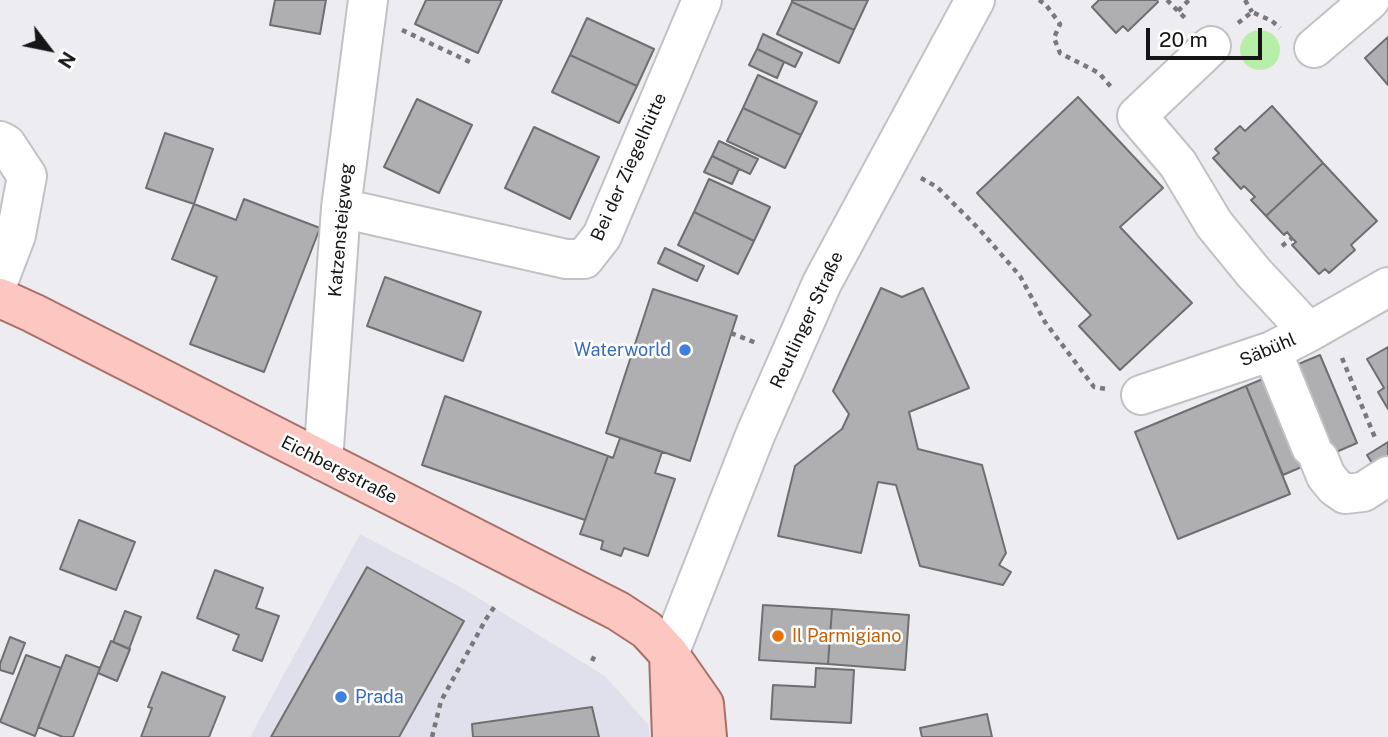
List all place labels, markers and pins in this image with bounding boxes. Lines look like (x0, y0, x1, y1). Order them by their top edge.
place label: Waterworld (574, 339, 671, 361)
marker: Waterworld (677, 342, 693, 358)
place label: Il Parmigiano (792, 625, 901, 647)
marker: Il Parmigiano (770, 628, 786, 644)
place label: Prada (355, 686, 404, 708)
marker: Prada (333, 689, 349, 705)

